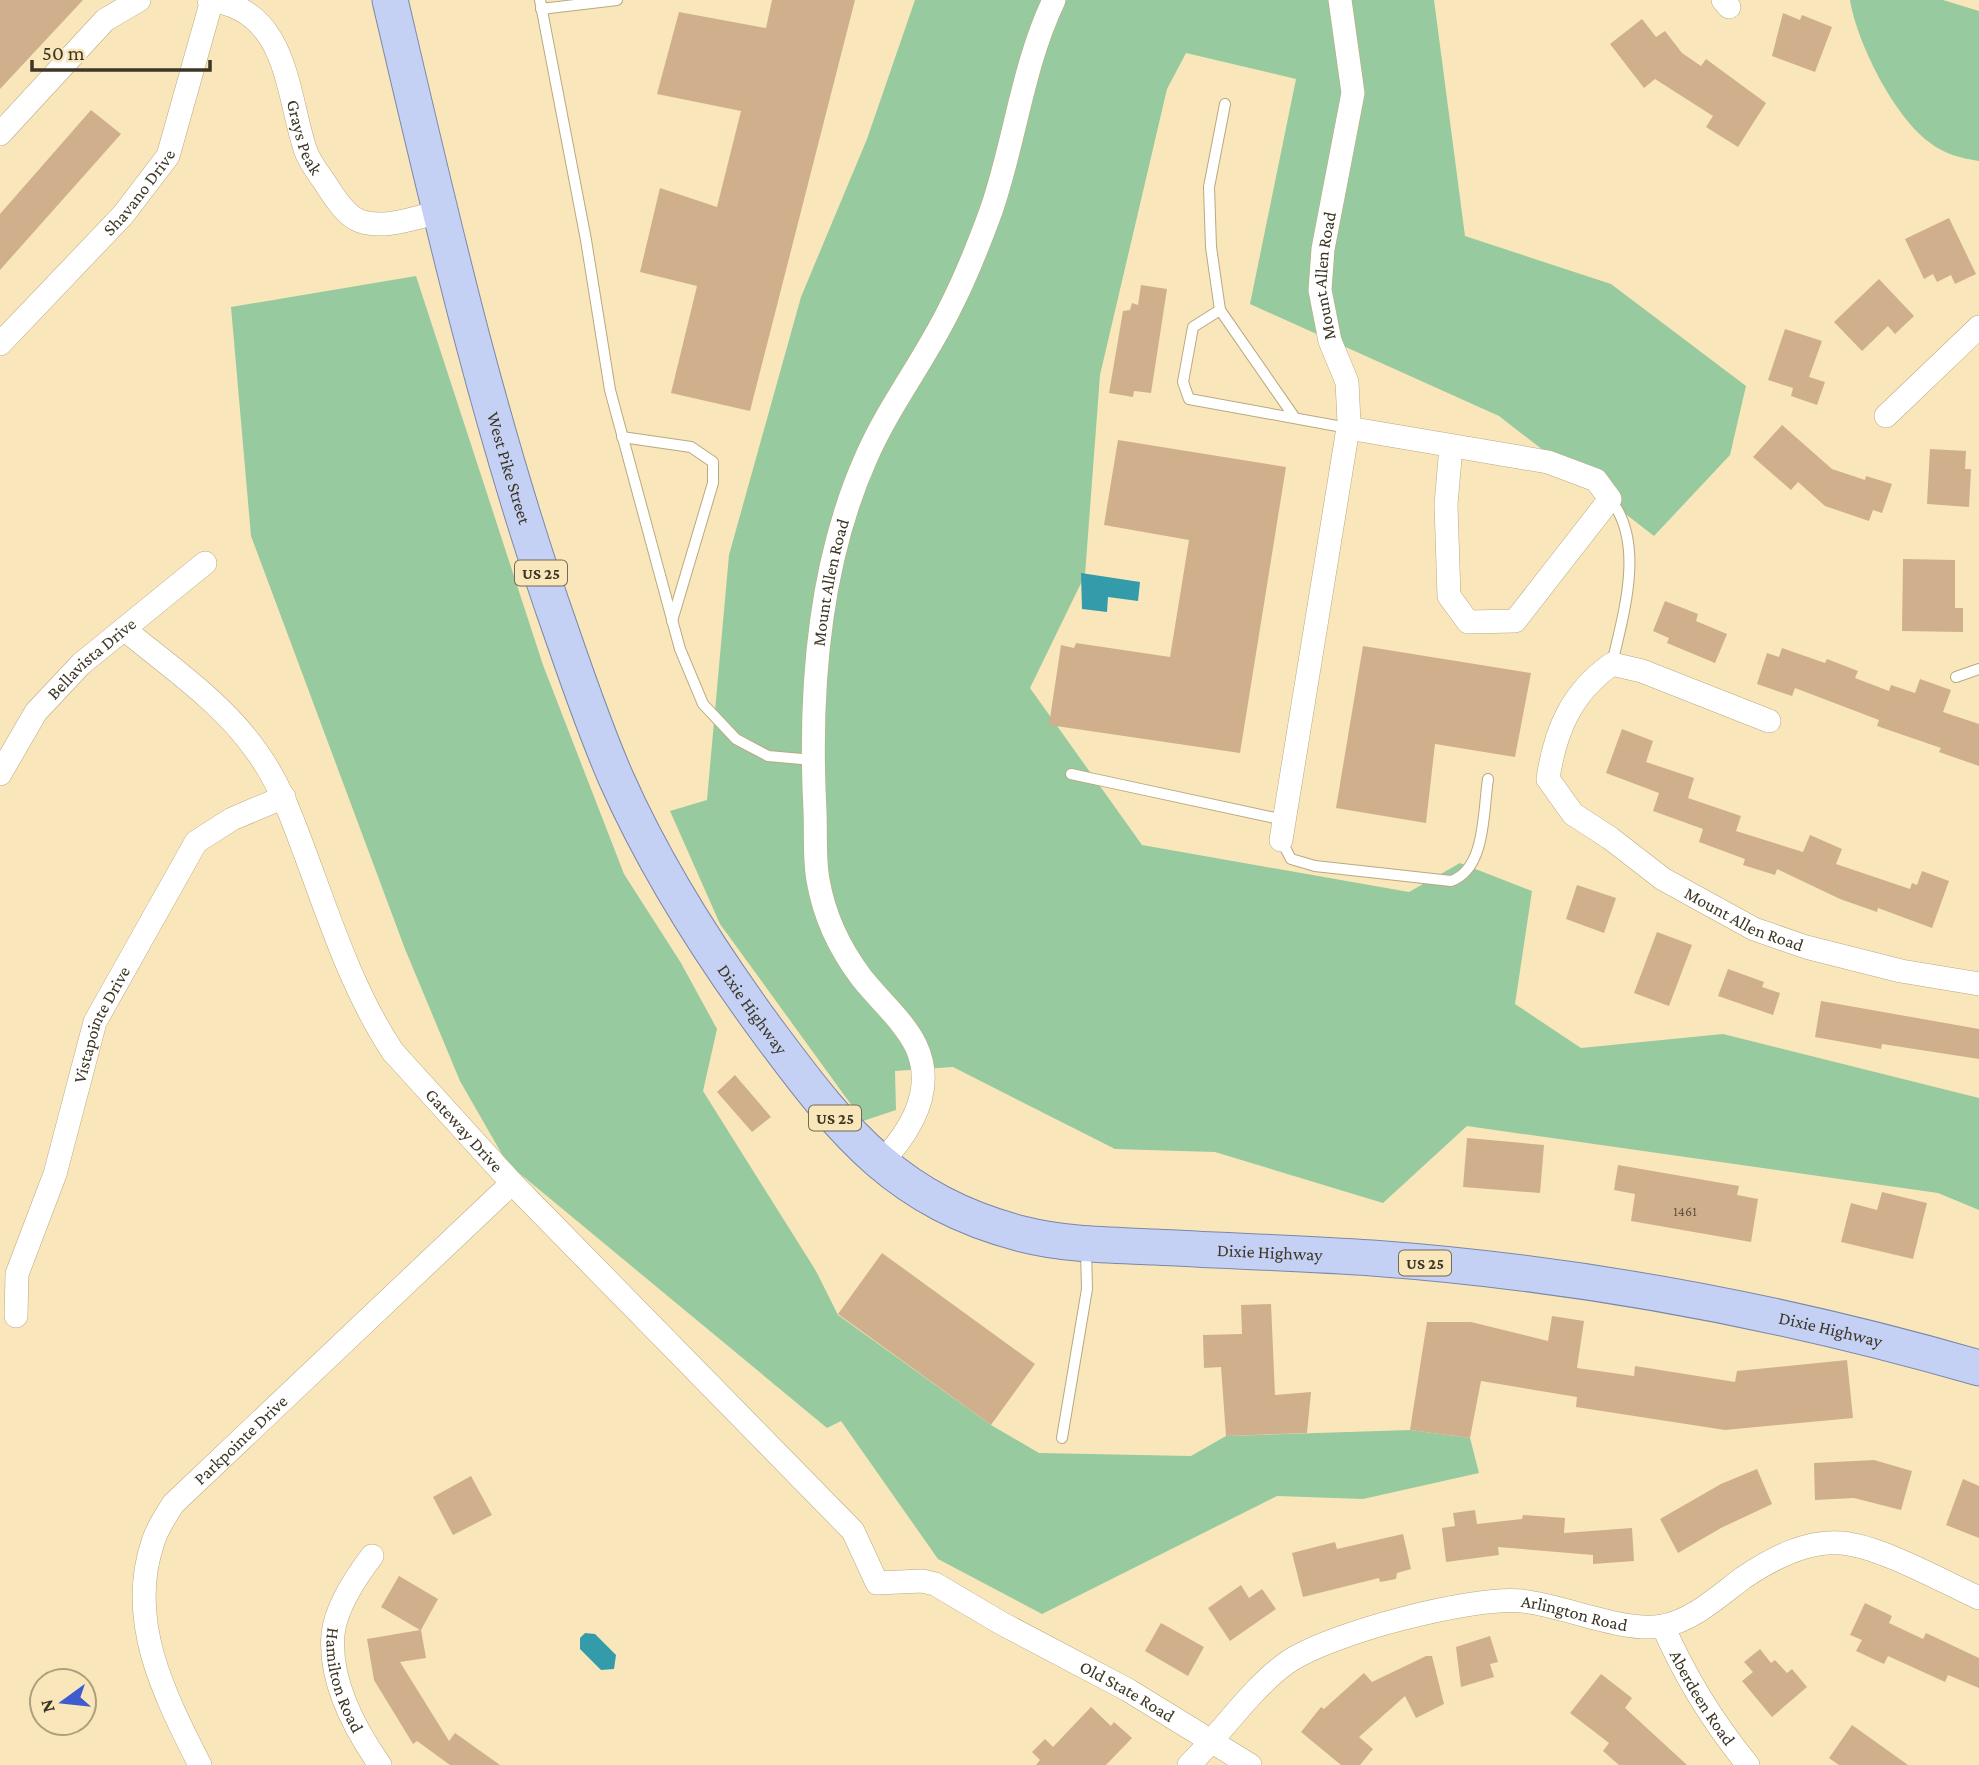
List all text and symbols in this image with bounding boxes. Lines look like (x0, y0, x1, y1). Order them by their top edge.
scale bar (32, 28, 210, 72)
text: 50 m (42, 41, 85, 65)
street label: Grays Peak (283, 98, 327, 179)
street label: Shavano Drive (99, 148, 179, 239)
street label: Mount Allen Road (1310, 209, 1340, 342)
street label: West Pike Street (483, 410, 535, 528)
street label: Mount Allen Road (809, 516, 853, 647)
road number: US 25 (515, 560, 567, 586)
street label: Bellavista Drive (43, 613, 140, 703)
street label: Mount Allen Road (1681, 883, 1807, 956)
street label: Dixie Highway (713, 960, 792, 1059)
street label: Vistapointe Drive (69, 963, 134, 1085)
street label: Gateway Drive (421, 1085, 507, 1176)
road number: US 25 (809, 1106, 861, 1130)
house number: 1461 (1673, 1203, 1697, 1219)
street label: Dixie Highway (1216, 1240, 1324, 1265)
road number: US 25 (1399, 1250, 1451, 1275)
street label: Dixie Highway (1777, 1308, 1885, 1352)
street label: Parkpointe Drive (190, 1391, 292, 1489)
street label: Arlington Road (1520, 1591, 1630, 1635)
street label: Hamilton Road (322, 1627, 368, 1736)
street label: Aberdeen Road (1666, 1647, 1740, 1750)
street label: Old State Road (1076, 1656, 1179, 1726)
north arrow (28, 1667, 98, 1737)
text: N (35, 1697, 59, 1715)

